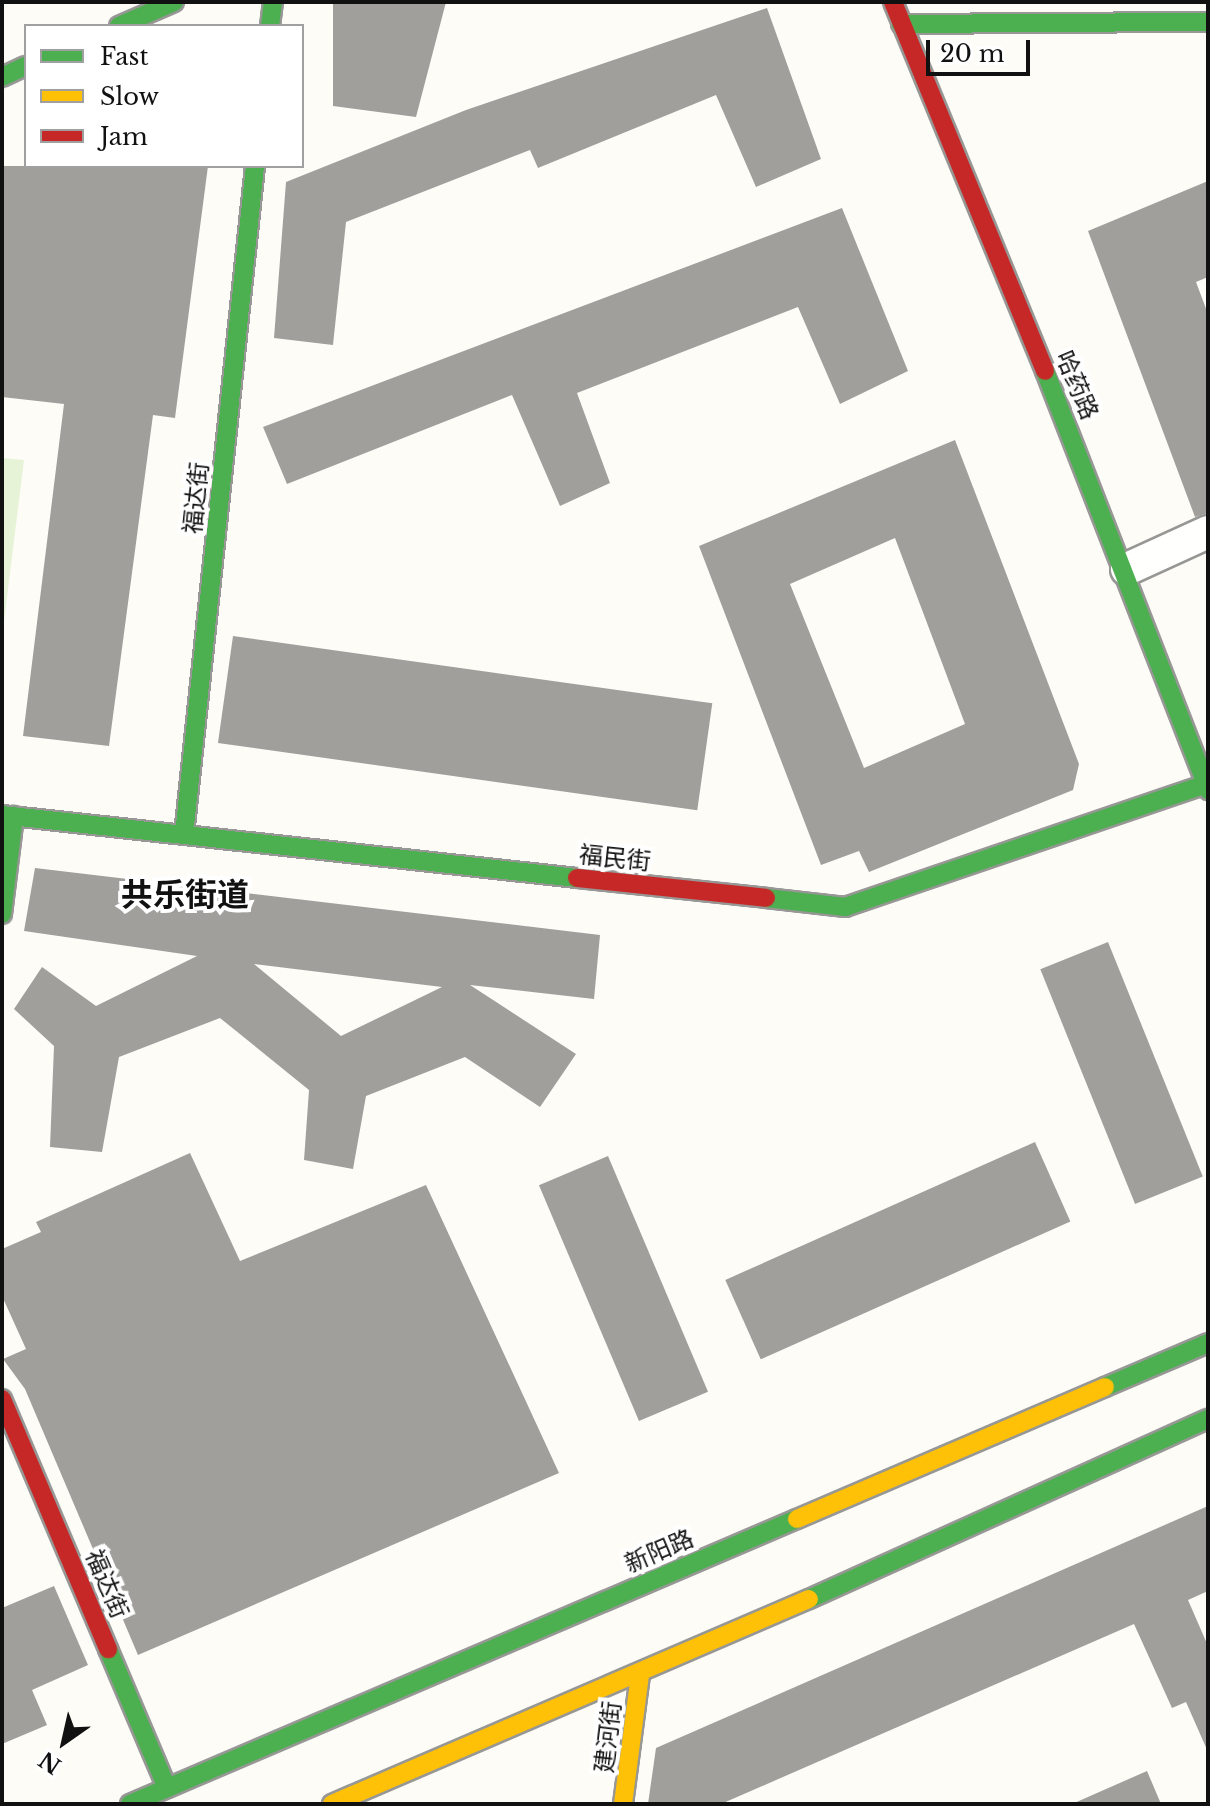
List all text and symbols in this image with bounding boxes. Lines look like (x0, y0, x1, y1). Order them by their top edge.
legend (24, 24, 304, 168)
scale bar (930, 24, 1034, 74)
text: 20 m (940, 39, 1005, 68)
text: Fast (100, 42, 148, 71)
text: Slow (100, 82, 159, 111)
text: Jam (100, 122, 148, 151)
street label: 哈药路 (1050, 346, 1104, 424)
street label: 福达街 (178, 461, 214, 535)
street label: 福民街 (578, 840, 652, 876)
district label: 共乐街道 (121, 876, 249, 914)
street label: 新阳路 (620, 1524, 698, 1578)
street label: 福达街 (80, 1545, 134, 1623)
street label: 建河街 (589, 1700, 627, 1774)
north arrow (24, 1702, 104, 1782)
text: N (34, 1745, 66, 1779)

